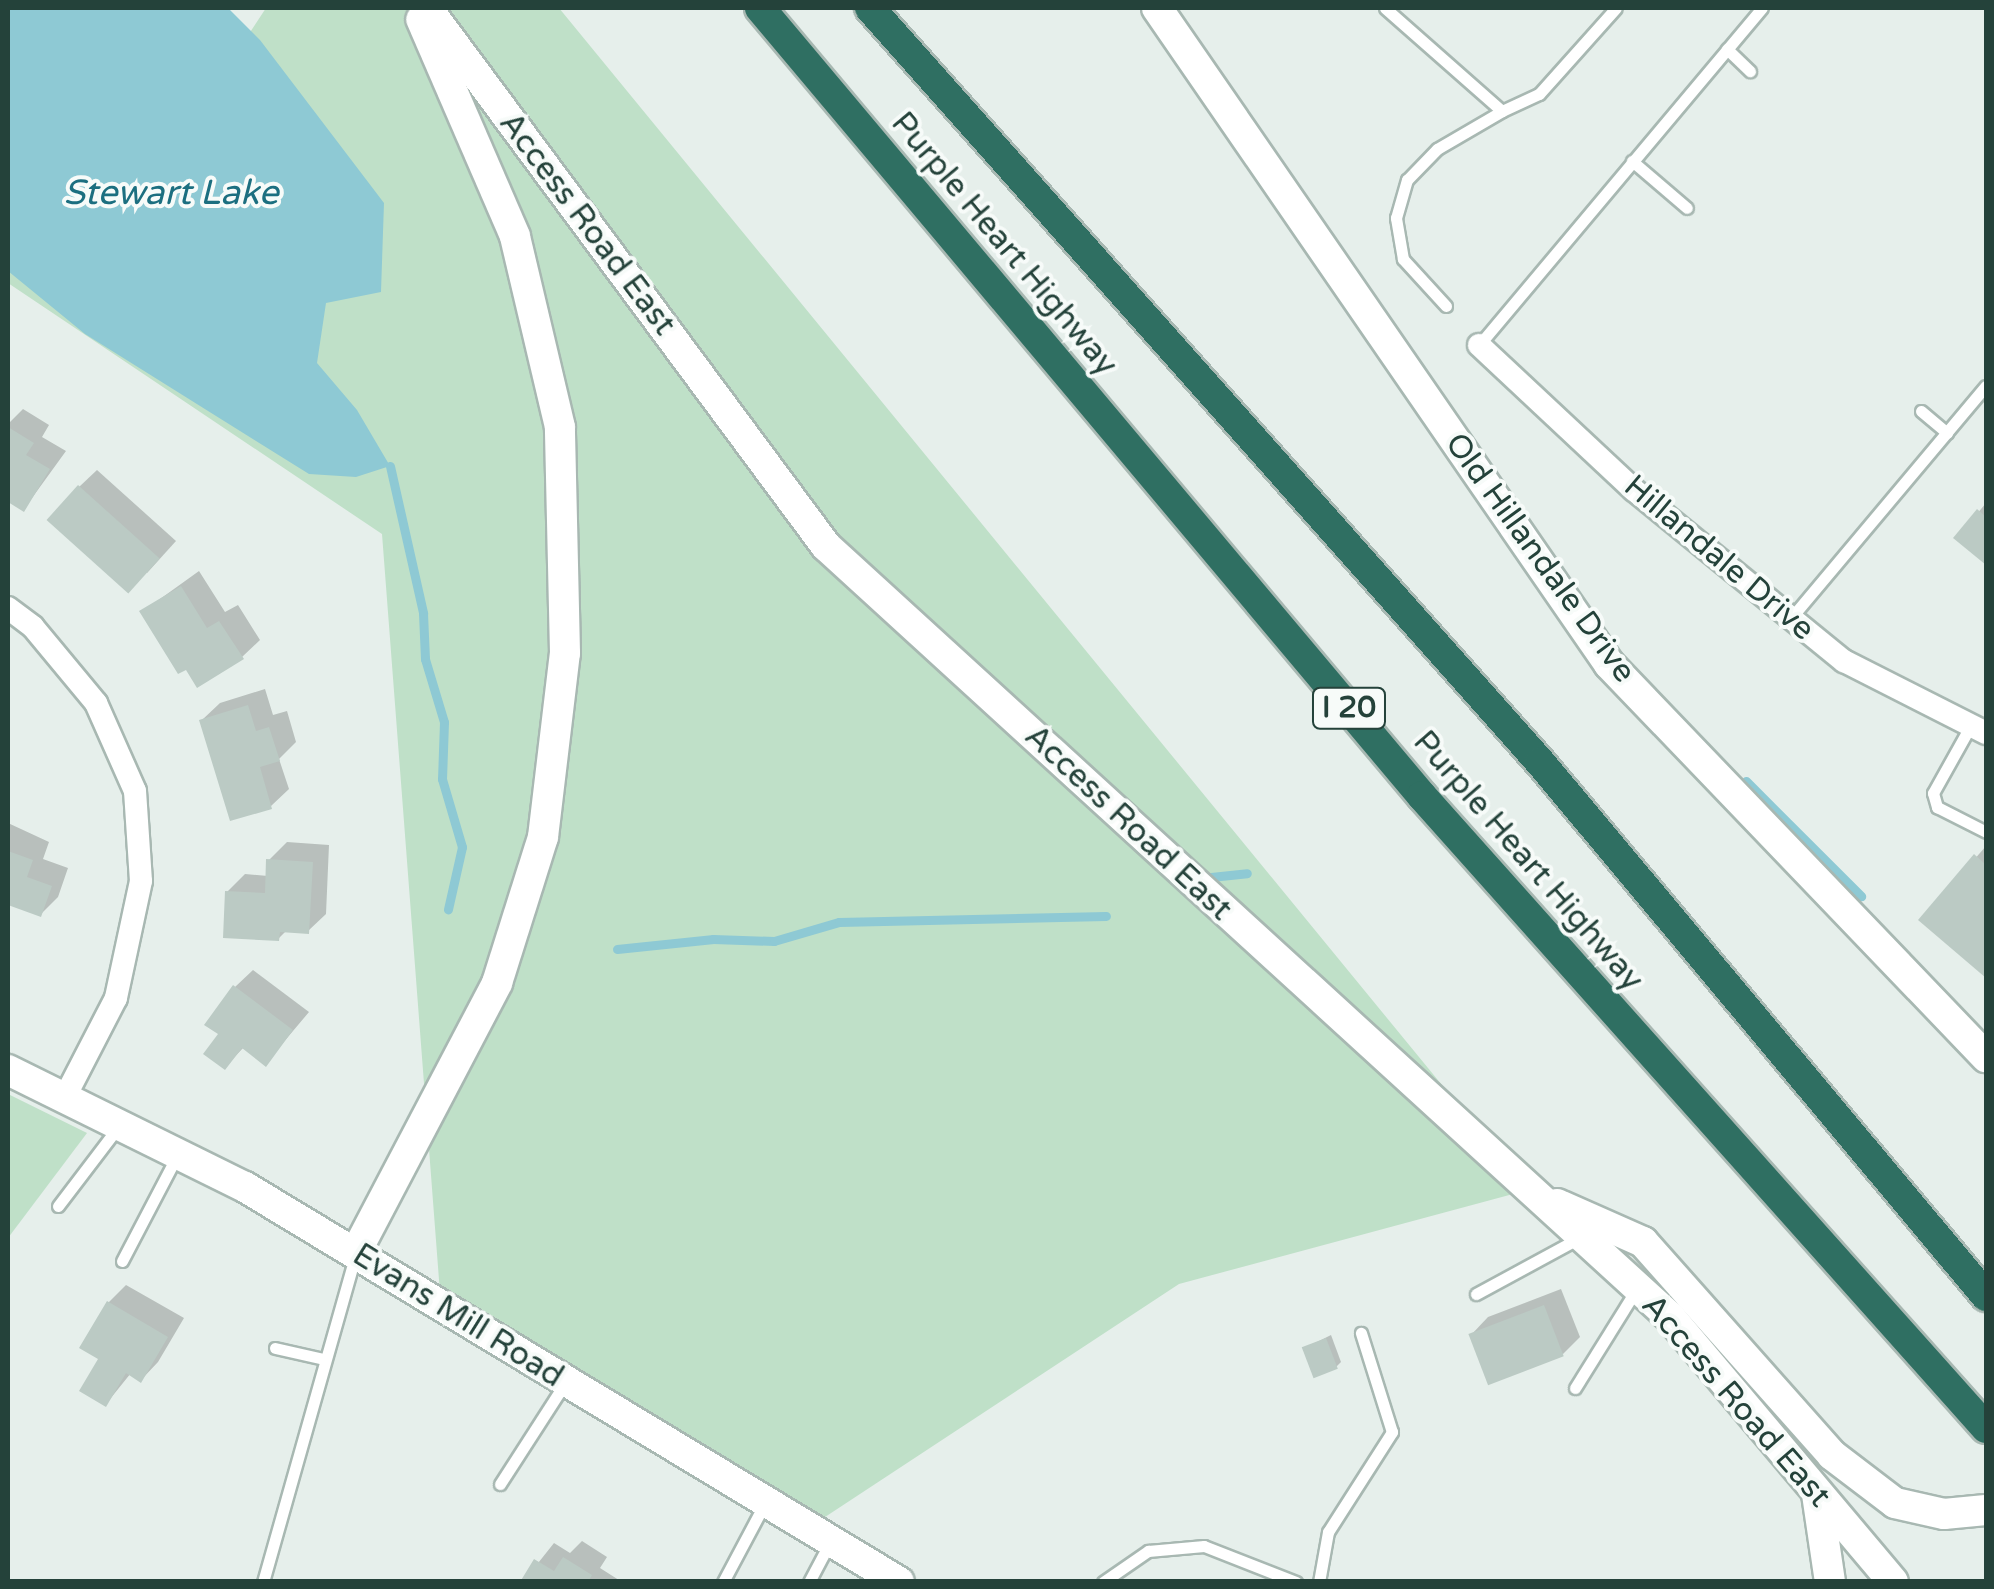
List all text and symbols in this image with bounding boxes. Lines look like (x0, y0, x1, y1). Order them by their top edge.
street label: Access Road East (491, 105, 683, 343)
street label: Purple Heart Highway (883, 105, 1125, 383)
water label: Stewart Lake (63, 172, 279, 214)
street label: Old Hillandale Drive (1437, 426, 1643, 690)
street label: Hillandale Drive (1616, 467, 1822, 649)
road number: I 20 (1312, 683, 1386, 733)
street label: Access Road East (1017, 717, 1239, 929)
street label: Purple Heart Highway (1405, 723, 1651, 999)
street label: Evans Mill Road (346, 1236, 570, 1396)
street label: Access Road East (1633, 1287, 1839, 1515)

